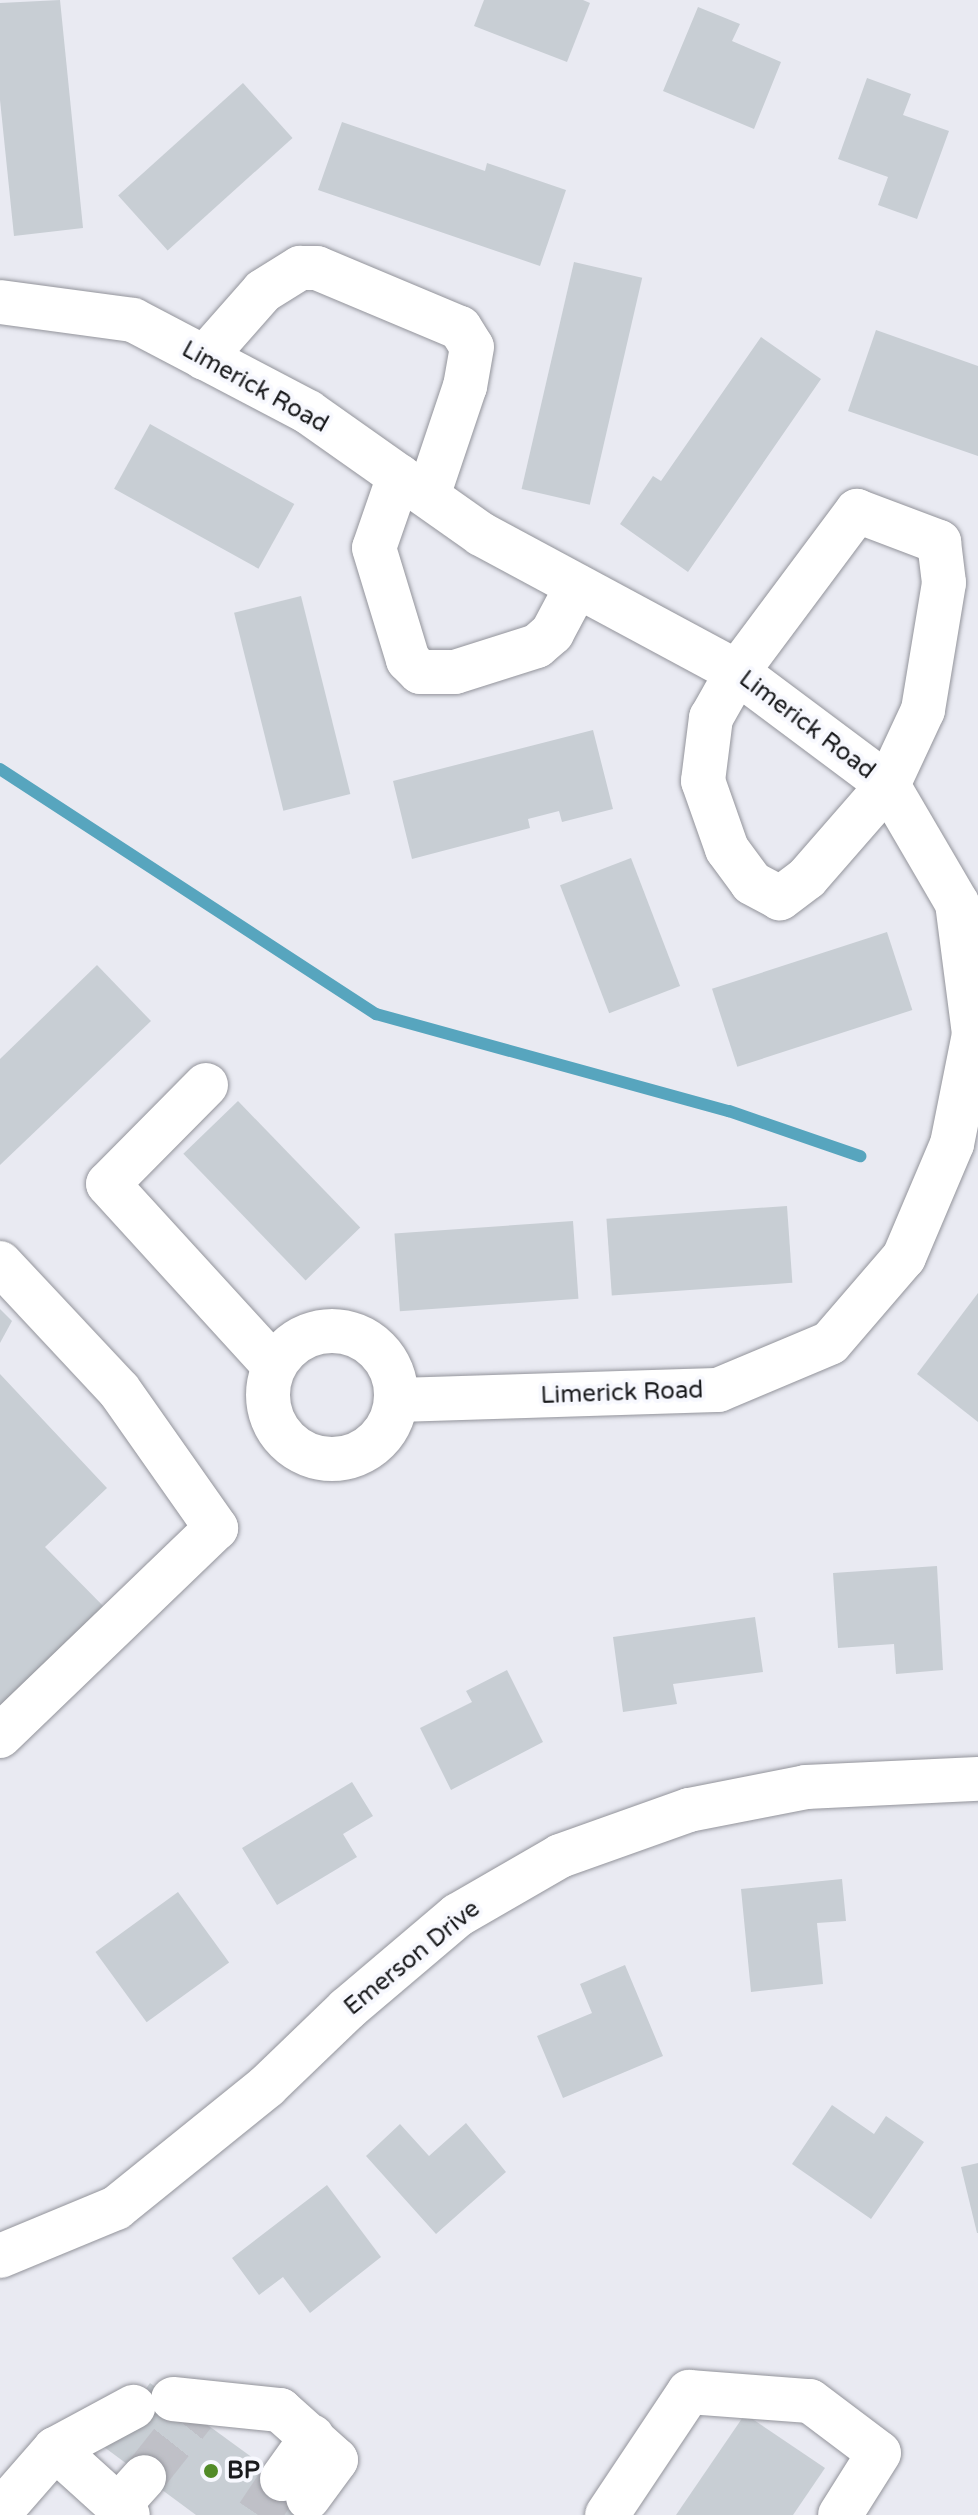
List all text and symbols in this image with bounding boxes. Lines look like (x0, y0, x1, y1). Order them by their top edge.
street label: Limerick Road (177, 335, 333, 439)
street label: Limerick Road (733, 664, 881, 786)
street label: Limerick Road (540, 1376, 704, 1410)
street label: Emerson Drive (338, 1895, 486, 2021)
place label: BP (227, 2457, 260, 2485)
marker: BP (202, 2462, 220, 2480)

